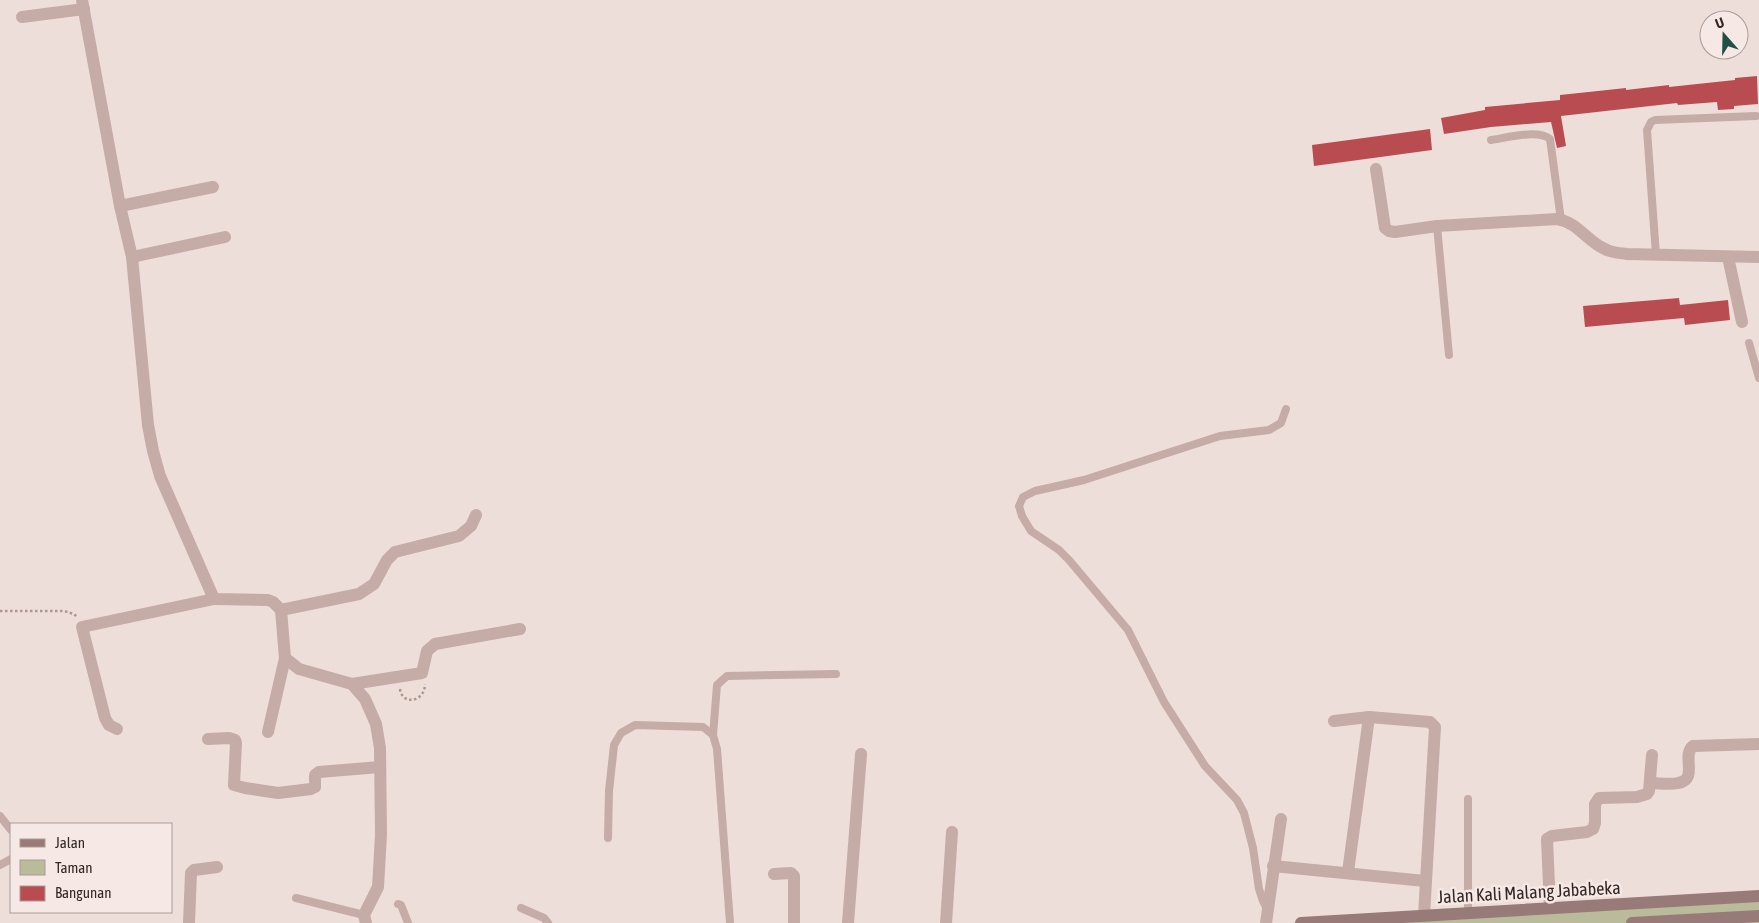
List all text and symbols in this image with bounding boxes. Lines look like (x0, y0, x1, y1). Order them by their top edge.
north arrow (1699, 10, 1749, 60)
text: U (1713, 14, 1726, 32)
legend (10, 823, 172, 913)
text: Jalan (55, 834, 85, 851)
text: Taman (55, 859, 93, 876)
street label: Jalan Kali Malang Jababeka (1437, 877, 1621, 907)
text: Bangunan (55, 884, 112, 901)

